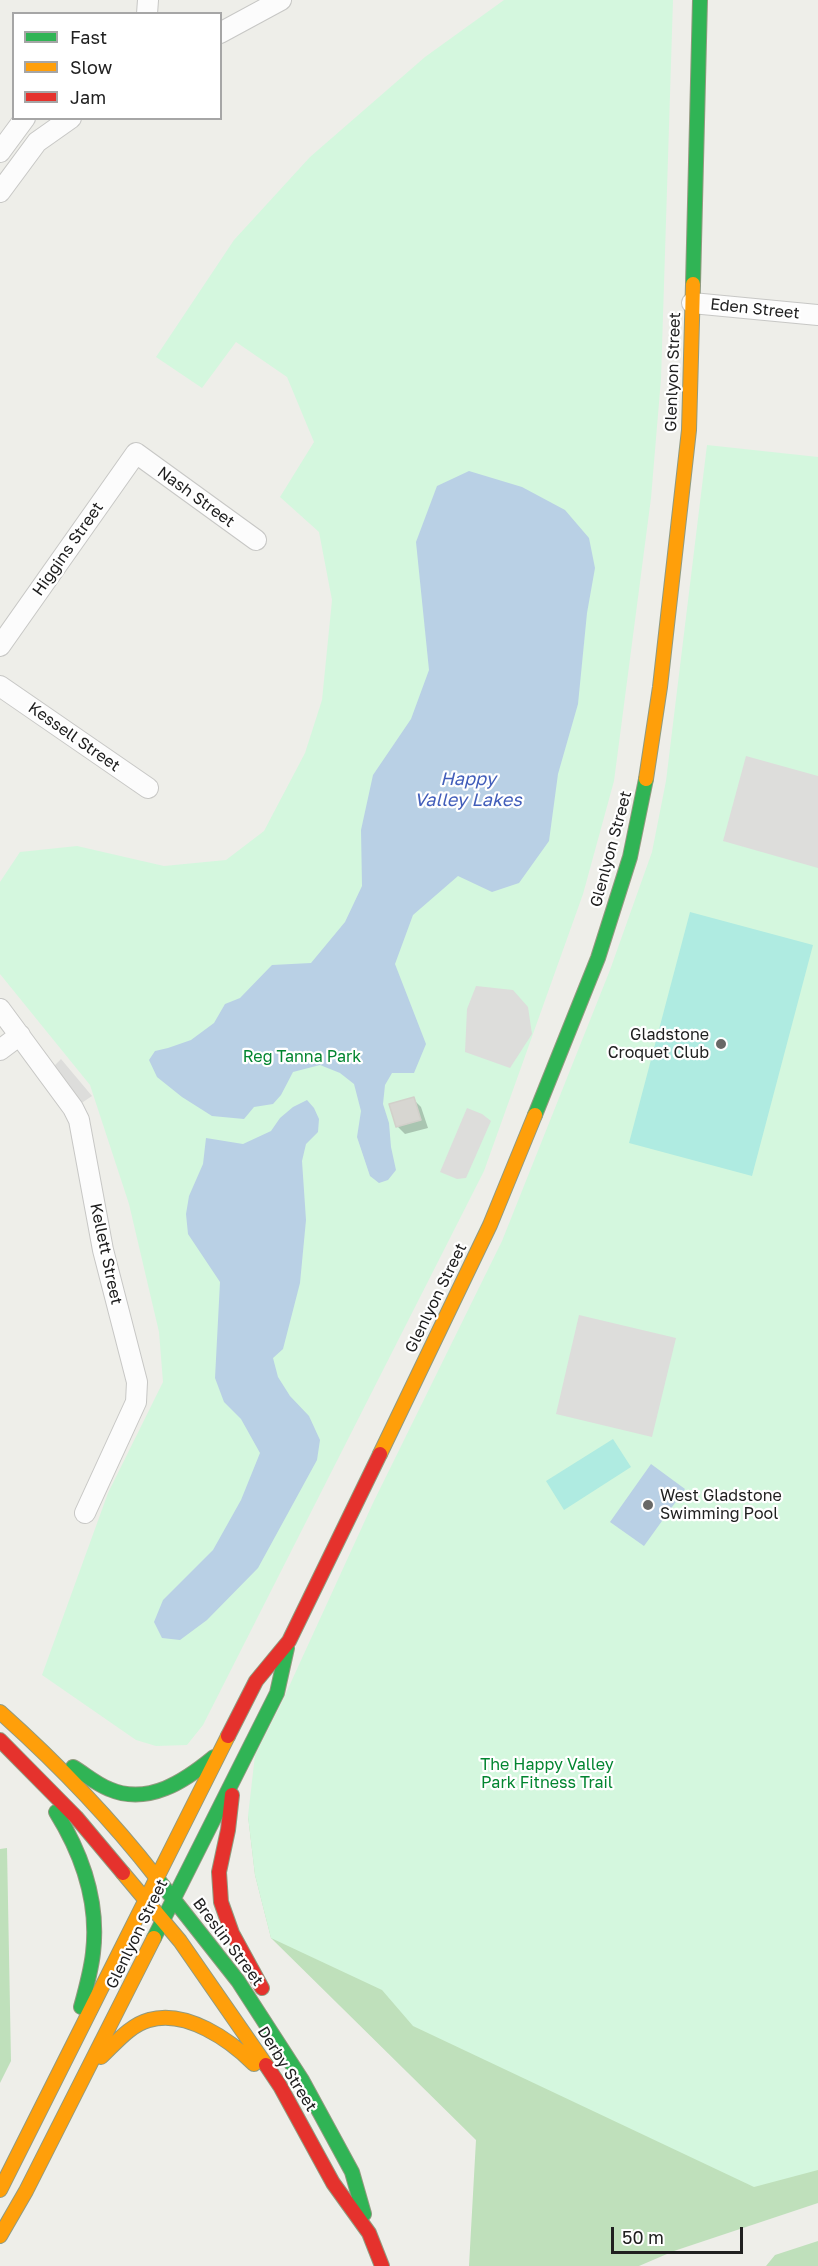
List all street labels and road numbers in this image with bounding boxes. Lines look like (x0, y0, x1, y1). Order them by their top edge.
street label: Eden Street (709, 295, 801, 323)
street label: Glenlyon Street (661, 312, 685, 432)
street label: Nash Street (154, 463, 238, 531)
street label: Higgins Street (29, 498, 107, 600)
street label: Kessell Street (24, 698, 124, 776)
street label: Glenlyon Street (586, 789, 636, 909)
street label: Kellett Street (86, 1201, 126, 1307)
street label: Glenlyon Street (401, 1240, 471, 1356)
street label: Glenlyon Street (102, 1876, 172, 1992)
street label: Breslin Street (189, 1894, 267, 1990)
street label: Derby Street (253, 2023, 321, 2115)

